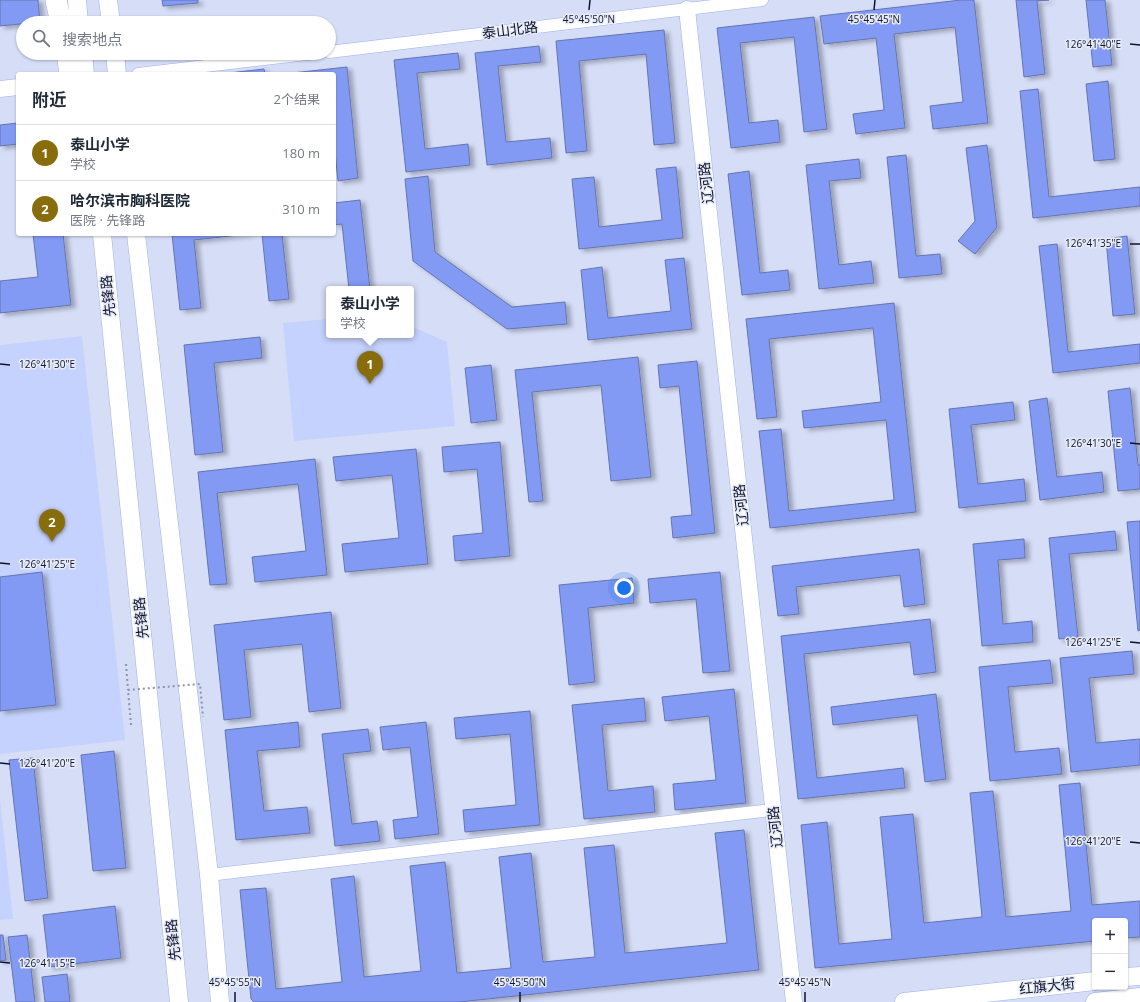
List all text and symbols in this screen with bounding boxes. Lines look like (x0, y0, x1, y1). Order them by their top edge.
text: 45°45'50"N (563, 12, 615, 26)
text: 45°45'45"N (848, 12, 900, 26)
search box (16, 16, 336, 60)
street label: 泰山北路 (481, 17, 539, 42)
icon: search (30, 27, 52, 49)
text: 搜索地点 (62, 29, 122, 49)
text: 126°41'40"E (1065, 37, 1121, 51)
text: 附近 (32, 88, 66, 111)
text: 2个结果 (274, 90, 320, 108)
text: 泰山小学 (70, 134, 130, 154)
text: 1 (41, 144, 49, 162)
text: 180 m (282, 144, 320, 162)
text: 学校 (70, 155, 96, 173)
street label: 辽河路 (694, 161, 717, 205)
text: 哈尔滨市胸科医院 (70, 190, 190, 210)
text: 2 (41, 200, 49, 218)
text: 310 m (282, 200, 320, 218)
text: 医院 · 先锋路 (70, 211, 145, 229)
text: 126°41'35"E (1065, 236, 1121, 250)
street label: 先锋路 (96, 274, 119, 318)
popup (326, 286, 414, 338)
text: 泰山小学 (340, 293, 400, 313)
text: 学校 (340, 314, 366, 332)
pin: 1 (357, 351, 383, 384)
text: 126°41'30"E (19, 357, 75, 371)
text: 126°41'30"E (1065, 436, 1121, 450)
street label: 辽河路 (729, 483, 752, 527)
pin: 2 (39, 509, 65, 542)
text: 126°41'25"E (19, 557, 75, 571)
your location (614, 578, 634, 598)
street label: 先锋路 (129, 596, 152, 640)
text: 126°41'25"E (1065, 635, 1121, 649)
text: 126°41'20"E (19, 756, 75, 770)
street label: 辽河路 (763, 805, 786, 849)
text: 126°41'20"E (1065, 834, 1121, 848)
street label: 先锋路 (161, 918, 184, 962)
map controls (1092, 918, 1128, 990)
button: + (1092, 918, 1128, 954)
button: − (1092, 954, 1128, 990)
text: 126°41'15"E (19, 956, 75, 970)
street label: 红旗大街 (1018, 973, 1076, 998)
text: 45°45'55"N (209, 975, 261, 989)
text: 45°45'50"N (494, 975, 546, 989)
text: 45°45'45"N (779, 975, 831, 989)

